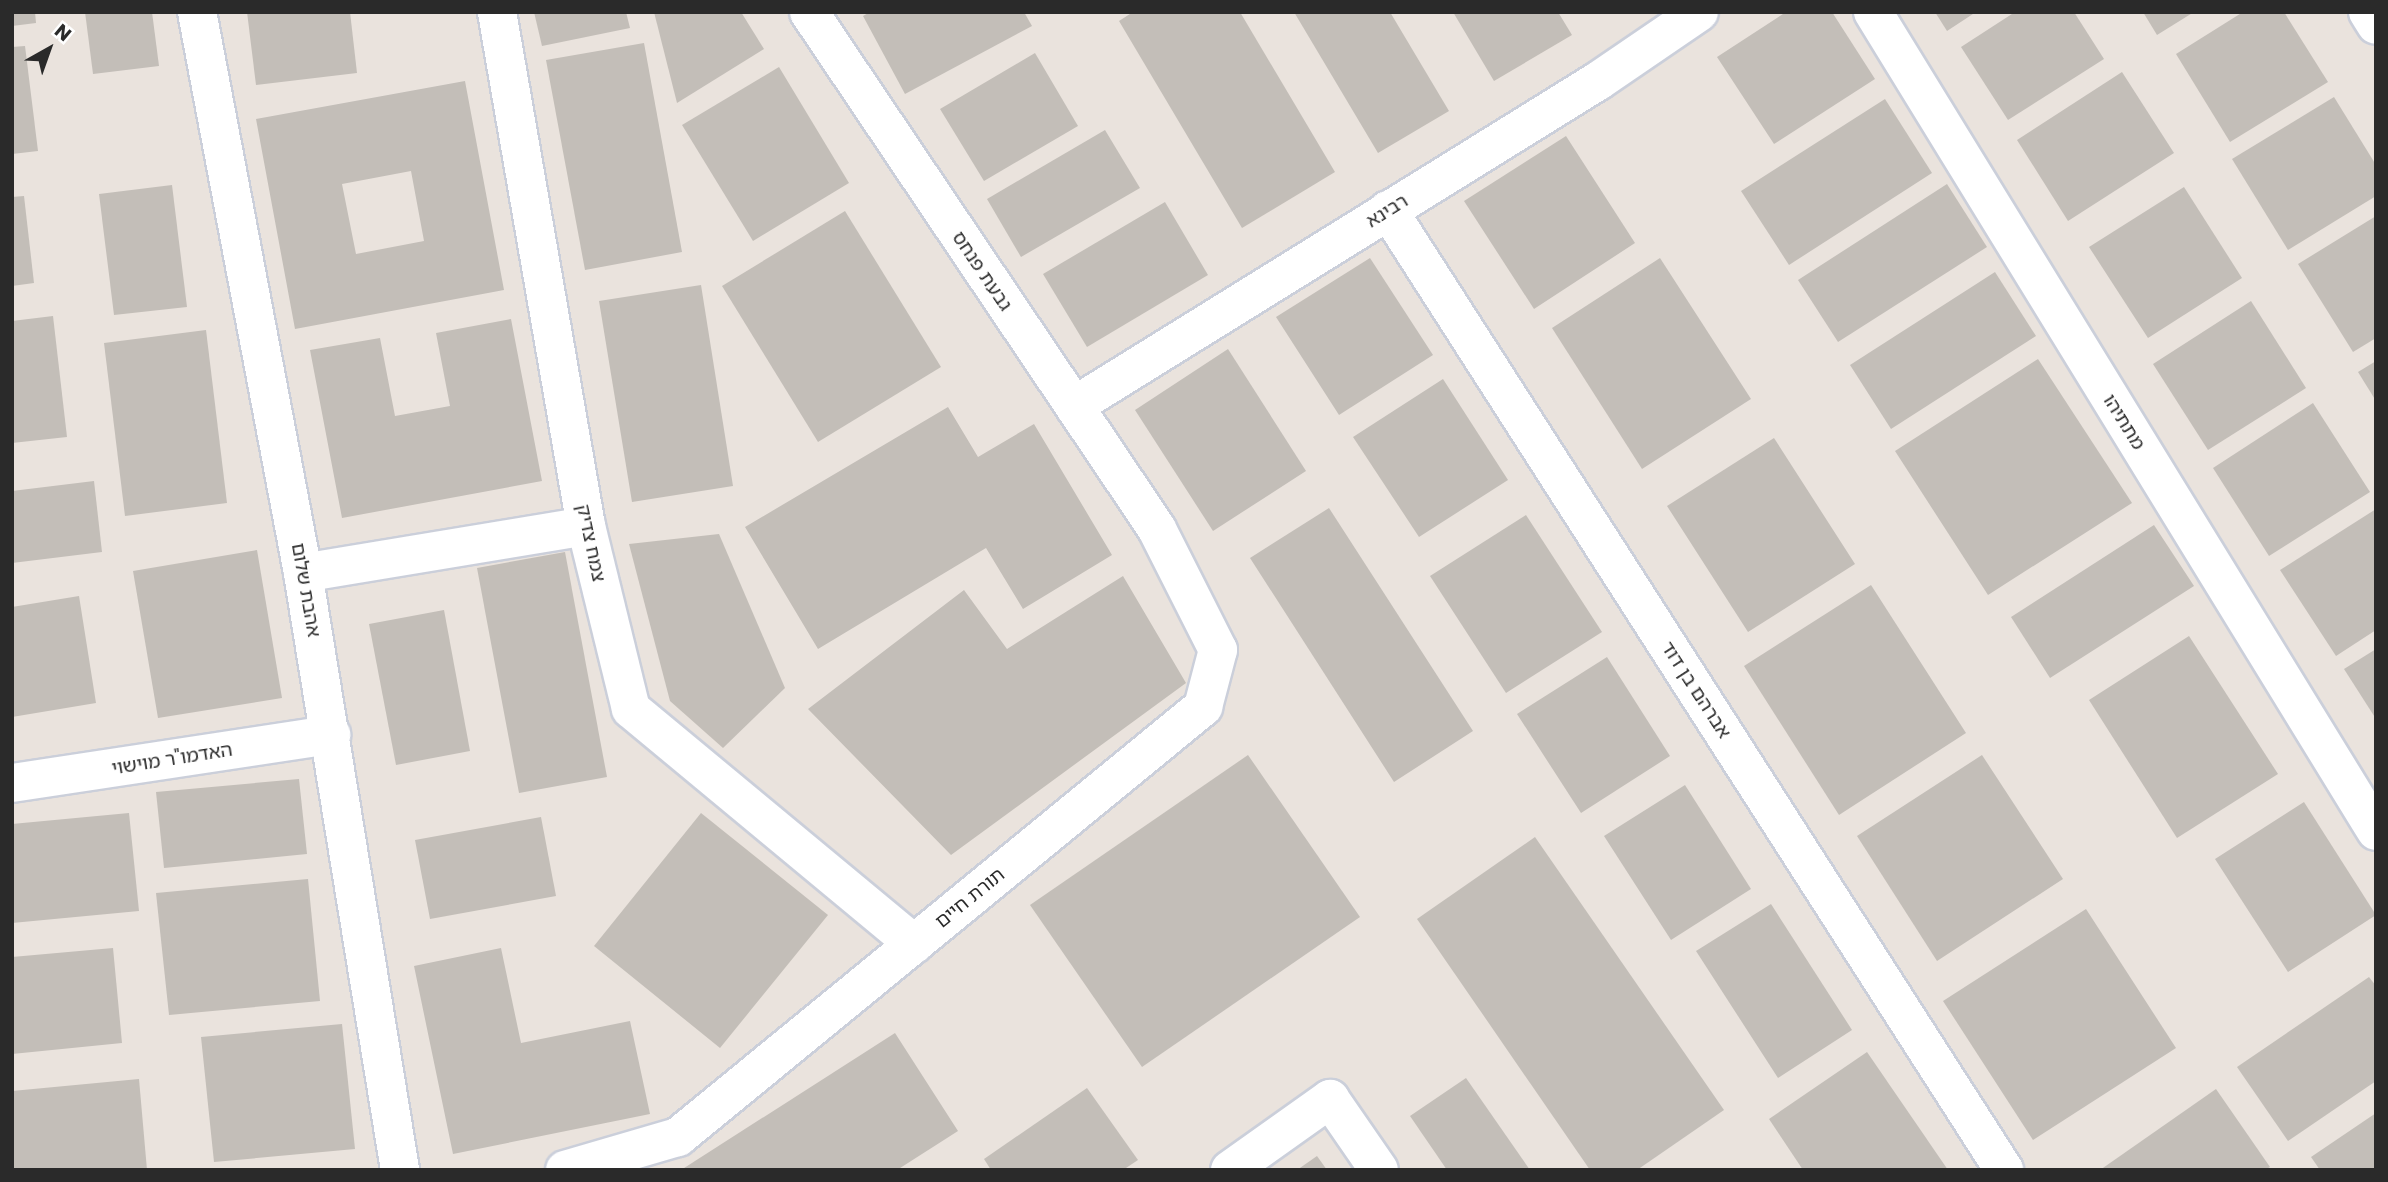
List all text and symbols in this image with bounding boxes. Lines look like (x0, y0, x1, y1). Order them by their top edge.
north arrow (14, 14, 84, 84)
text: N (49, 18, 77, 47)
street label: רבינא (1362, 189, 1412, 233)
street label: גבעת פנחס (947, 227, 1017, 315)
street label: מתתיהו (2098, 390, 2150, 454)
street label: צמח צדיק (572, 502, 610, 584)
street label: אהבת שלום (287, 541, 325, 639)
street label: אברהם בן דוד (1656, 637, 1736, 743)
street label: האדמו"ר מוישוי (110, 738, 234, 780)
street label: תורת חיים (931, 863, 1009, 933)

